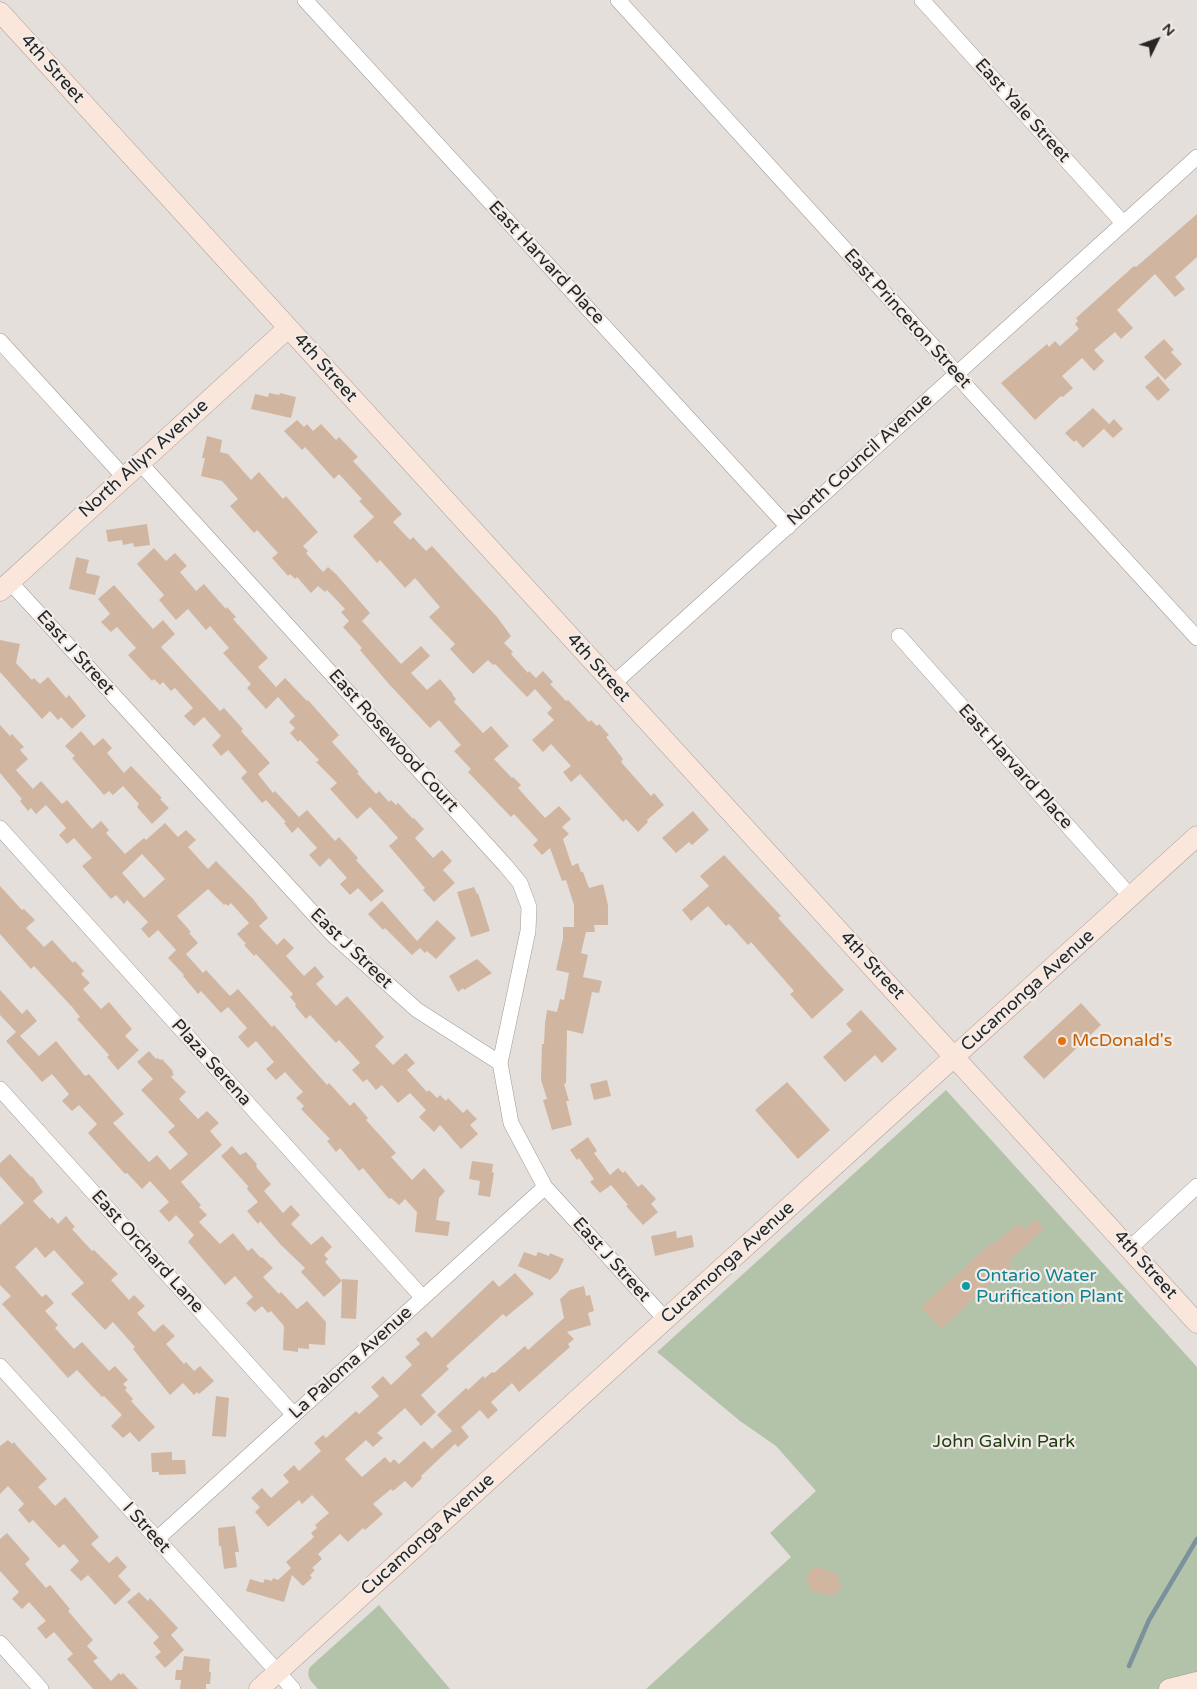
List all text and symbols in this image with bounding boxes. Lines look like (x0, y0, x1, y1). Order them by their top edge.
north arrow (1132, 15, 1182, 65)
text: N (1158, 20, 1179, 39)
street label: 4th Street (15, 30, 89, 108)
street label: East Yale Street (970, 55, 1074, 167)
street label: East Harvard Place (483, 197, 609, 329)
street label: East Princeton Street (839, 245, 975, 393)
street label: 4th Street (288, 329, 362, 407)
street label: North Council Avenue (783, 389, 937, 531)
street label: North Allyn Avenue (75, 395, 213, 523)
street label: East J Street (31, 606, 119, 700)
street label: 4th Street (561, 629, 635, 707)
street label: East Rosewood Court (323, 665, 463, 817)
street label: East Harvard Place (953, 700, 1077, 834)
street label: East J Street (305, 904, 397, 994)
street label: Cucamonga Avenue (957, 925, 1099, 1057)
street label: 4th Street (835, 927, 909, 1005)
street label: Plaza Serena (166, 1015, 256, 1111)
place label: McDonald's (1072, 1030, 1172, 1052)
marker: McDonald's (1056, 1035, 1068, 1047)
street label: East Orchard Lane (86, 1186, 208, 1318)
street label: Cucamonga Avenue (657, 1197, 799, 1329)
street label: East J Street (567, 1213, 655, 1307)
street label: 4th Street (1108, 1226, 1182, 1304)
place label: Ontario Water Purification Plant (976, 1265, 1123, 1308)
marker: Ontario Water Purification Plant (960, 1280, 972, 1292)
street label: La Paloma Avenue (285, 1302, 417, 1424)
park label: John Galvin Park (933, 1431, 1075, 1453)
street label: Cucamonga Avenue (357, 1469, 499, 1601)
street label: I Street (117, 1498, 175, 1558)

